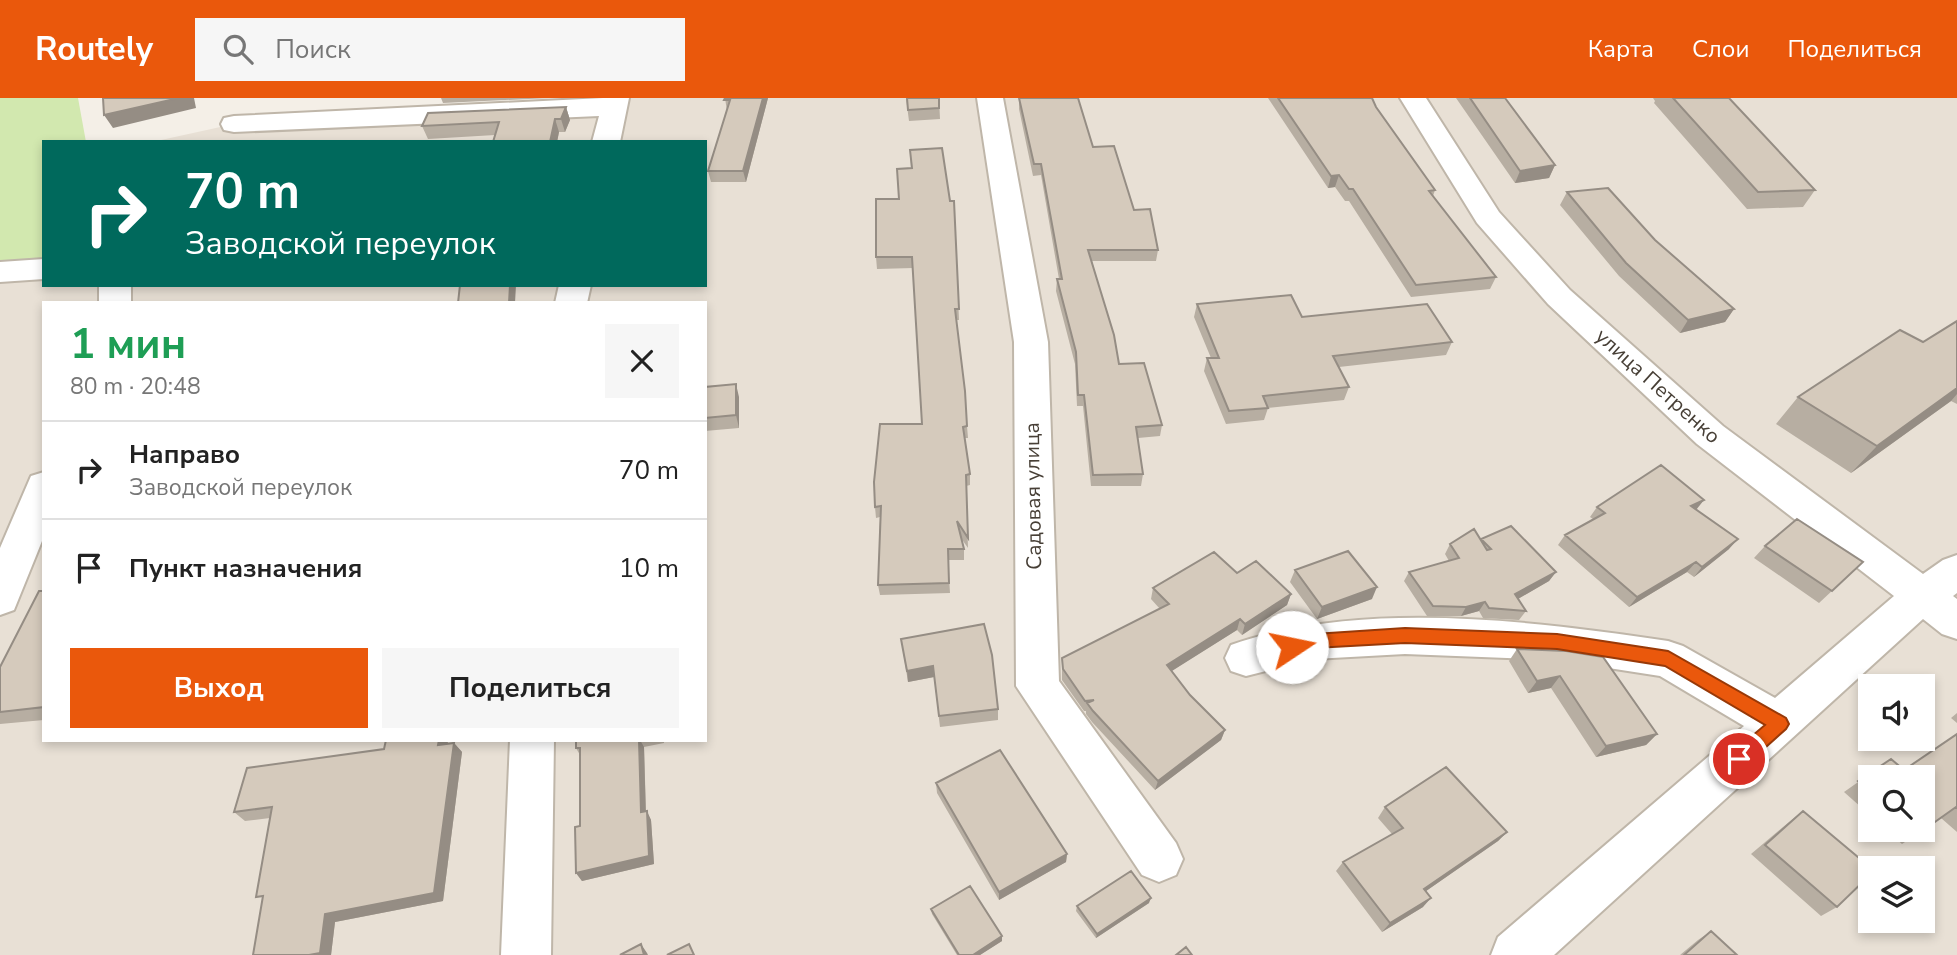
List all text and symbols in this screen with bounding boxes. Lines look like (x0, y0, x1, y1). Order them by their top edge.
search box (195, 18, 685, 81)
text: Routely (35, 27, 153, 72)
icon: search (219, 30, 257, 68)
text: Поиск (275, 32, 351, 67)
text: Карта (1588, 33, 1654, 65)
text: Слои (1692, 33, 1749, 65)
text: Поделиться (1787, 33, 1922, 65)
text: 70 m (185, 158, 300, 225)
icon: right (70, 168, 161, 259)
text: Заводской переулок (185, 222, 496, 265)
text: 1 мин (70, 316, 186, 373)
street label: улица Петренко (1589, 322, 1727, 450)
button: close (605, 324, 679, 398)
text: 80 m · 20:48 (70, 371, 201, 402)
street label: Садовая улица (1018, 422, 1048, 570)
text: Направо (129, 437, 240, 472)
icon: right (70, 451, 108, 489)
text: 70 m (619, 453, 679, 488)
text: Заводской переулок (129, 472, 352, 503)
icon: arrive (70, 549, 108, 587)
text: Пункт назначения (129, 551, 362, 586)
text: 10 m (619, 551, 679, 586)
position arrow (1255, 610, 1329, 684)
button: Выход (70, 648, 368, 728)
button: Поделиться (382, 648, 679, 728)
map controls (1858, 674, 1935, 933)
button: sound (1858, 674, 1935, 751)
pin (1709, 729, 1769, 789)
icon: arrive (1720, 740, 1758, 778)
button: search (1858, 765, 1935, 842)
button: layers (1858, 856, 1935, 933)

